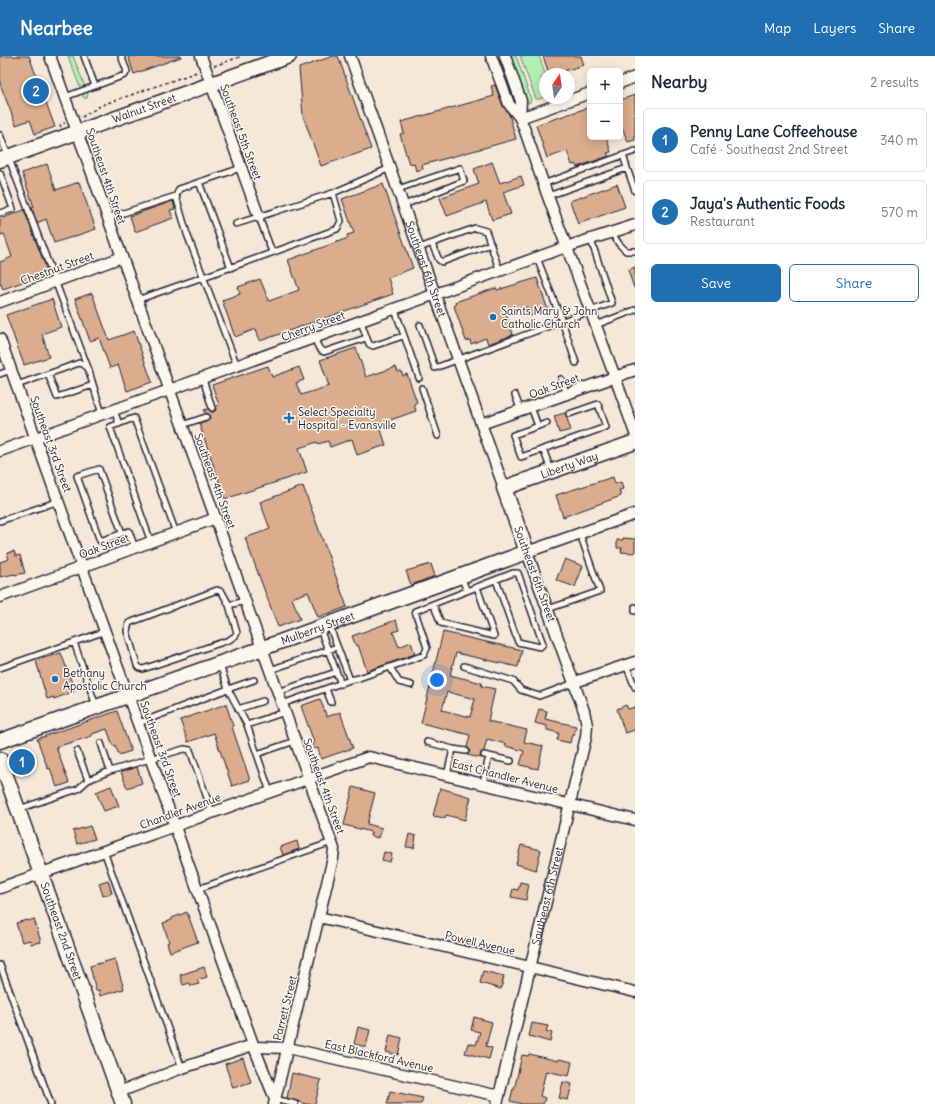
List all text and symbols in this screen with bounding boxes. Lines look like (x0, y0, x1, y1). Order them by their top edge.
text: Nearbee (20, 16, 93, 40)
text: Map (764, 19, 791, 37)
text: Layers (813, 19, 856, 37)
text: Share (878, 19, 915, 37)
north arrow (539, 68, 575, 104)
map controls (587, 68, 623, 140)
button: + (587, 68, 623, 104)
text: Nearby (651, 71, 707, 93)
text: 2 results (870, 74, 919, 91)
pin: 2 (23, 76, 49, 106)
street label: Southeast 5th Street (217, 82, 265, 182)
street label: Walnut Street (110, 90, 178, 126)
button: − (587, 104, 623, 140)
text: Penny Lane Coffeehouse (690, 122, 857, 141)
street label: Southeast 4th Street (83, 126, 129, 226)
text: 1 (662, 132, 668, 149)
text: 340 m (880, 132, 918, 149)
text: Café · Southeast 2nd Street (690, 141, 848, 158)
text: Jaya's Authentic Foods (690, 194, 845, 213)
text: 2 (661, 204, 669, 221)
text: 570 m (881, 204, 918, 221)
text: Restaurant (690, 213, 755, 230)
street label: Southeast 6th Street (402, 219, 450, 319)
street label: Chestnut Street (19, 248, 96, 288)
button: Save (651, 264, 781, 302)
button: Share (789, 264, 919, 302)
place label: Saints Mary & John Catholic Church (501, 304, 597, 331)
street label: Cherry Street (279, 308, 347, 344)
marker: Saints Mary & John Catholic Church (488, 312, 498, 322)
street label: Oak Street (527, 370, 581, 402)
street label: Southeast 3rd Street (27, 394, 75, 494)
place label: Select Specialty Hospital - Evansville (298, 405, 396, 432)
marker: Select Specialty Hospital - Evansville (283, 412, 295, 424)
street label: Southeast 4th Street (191, 431, 239, 531)
street label: Liberty Way (539, 449, 600, 482)
street label: Southeast 6th Street (511, 524, 559, 624)
street label: Oak Street (77, 530, 131, 562)
street label: Mulberry Street (279, 608, 356, 648)
place label: Bethany Apostolic Church (63, 666, 147, 693)
your location (427, 670, 447, 690)
marker: Bethany Apostolic Church (50, 674, 60, 684)
street label: Southeast 3rd Street (137, 699, 185, 799)
street label: Southeast 4th Street (300, 736, 348, 836)
pin: 1 (9, 747, 35, 777)
street label: East Chandler Avenue (450, 756, 560, 796)
street label: Chandler Avenue (138, 790, 222, 832)
street label: Southeast 6th Street (529, 845, 566, 947)
street label: Southeast 2nd Street (38, 880, 85, 983)
street label: Powell Avenue (444, 928, 517, 958)
street label: Parrett Street (270, 974, 300, 1042)
street label: East Blackford Avenue (323, 1037, 435, 1075)

